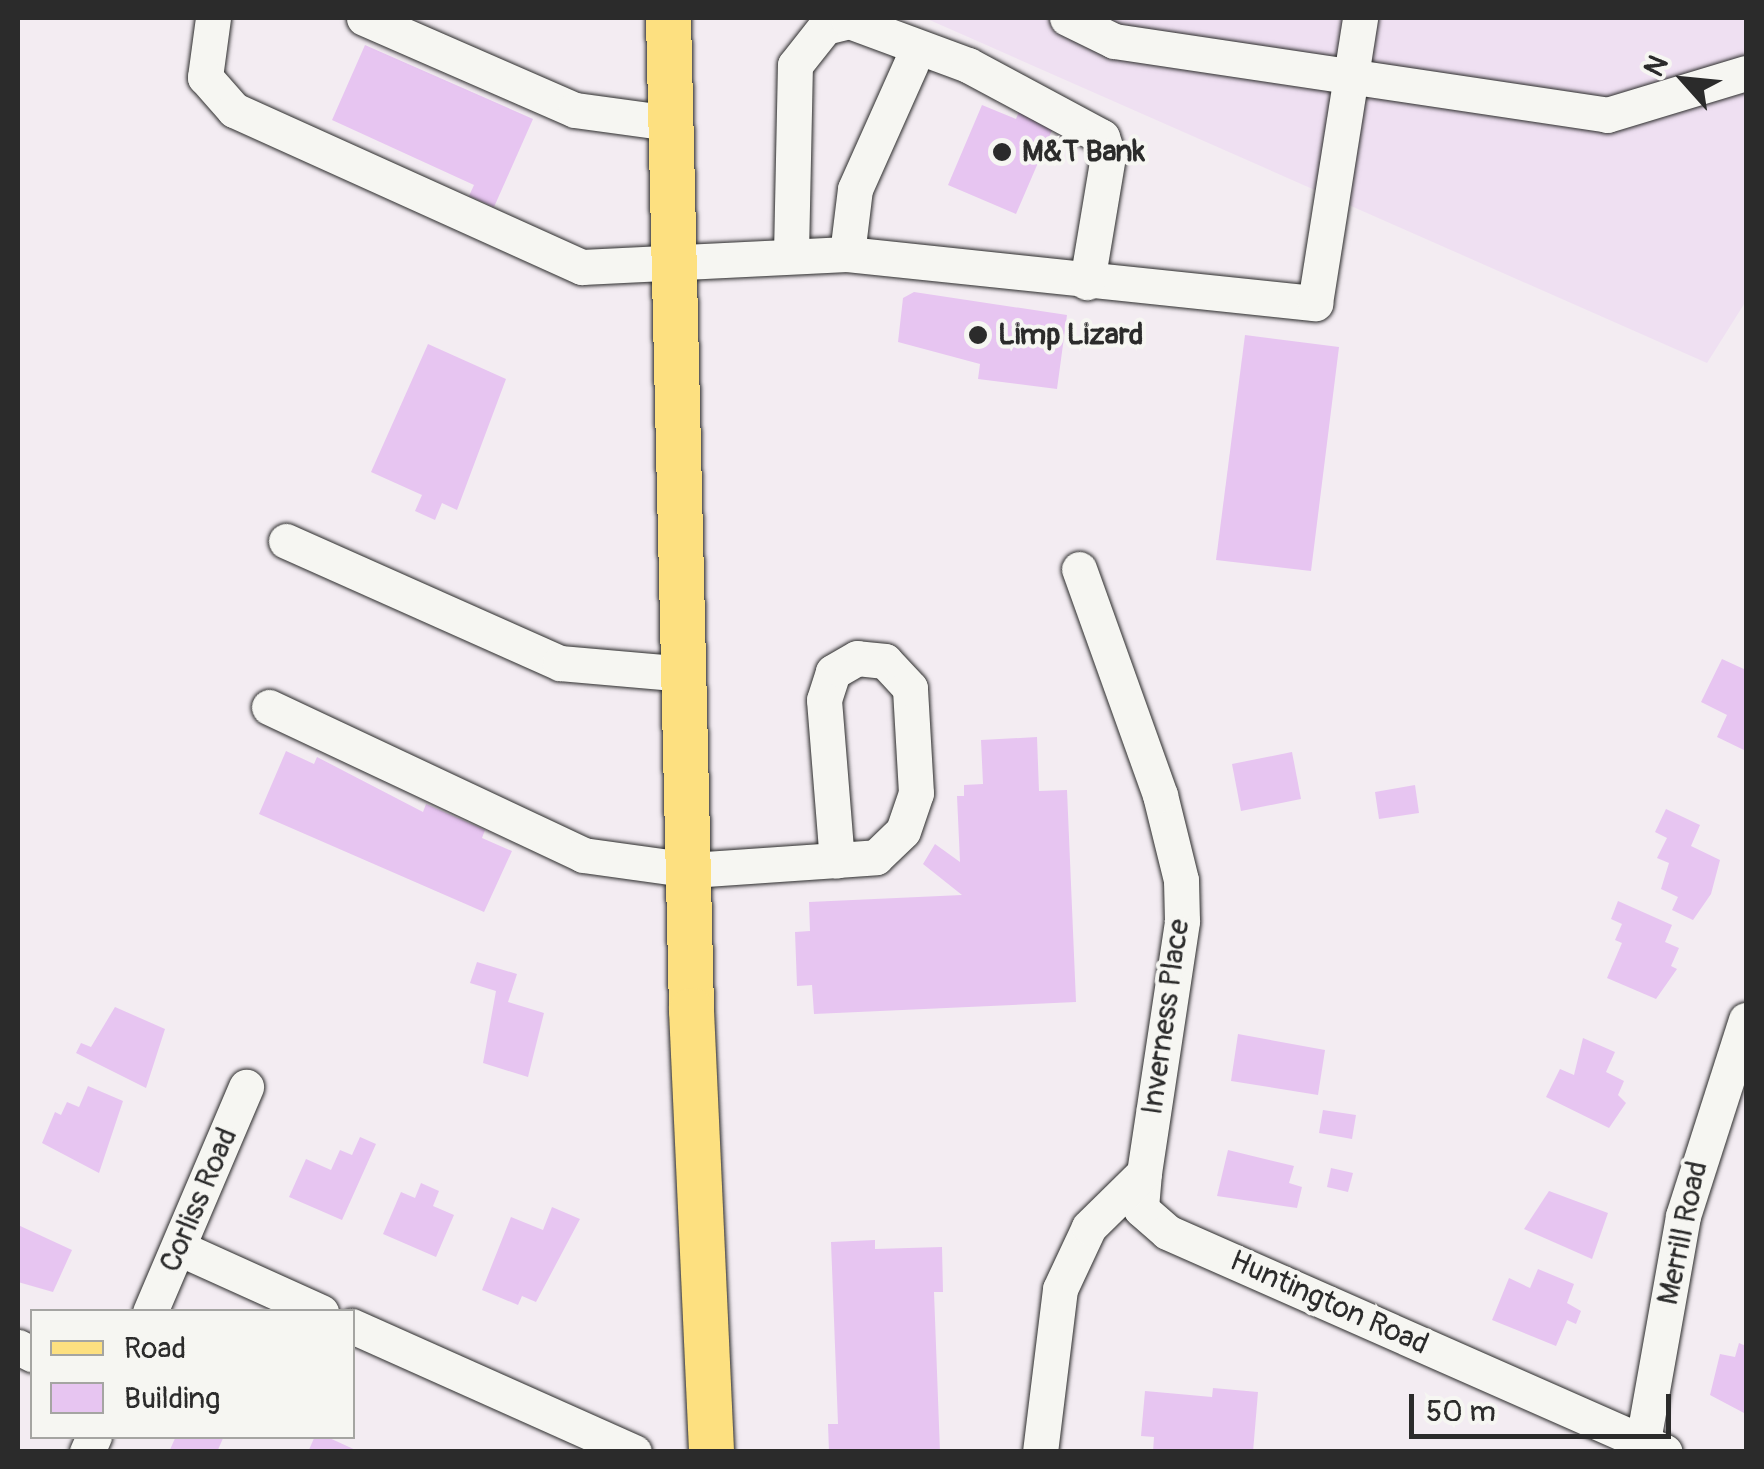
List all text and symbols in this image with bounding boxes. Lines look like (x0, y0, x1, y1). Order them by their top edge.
north arrow (1634, 30, 1734, 130)
text: N (1637, 50, 1677, 83)
place label: M&T Bank (1022, 134, 1145, 170)
marker: M&T Bank (991, 141, 1013, 163)
place label: Limp Lizard (998, 317, 1143, 353)
marker: Limp Lizard (967, 324, 989, 346)
street label: Inverness Place (1134, 917, 1198, 1117)
street label: Corliss Road (152, 1122, 246, 1278)
street label: Merrill Road (1650, 1158, 1716, 1308)
street label: Huntington Road (1224, 1243, 1434, 1363)
legend (30, 1309, 355, 1439)
text: Road (124, 1330, 186, 1367)
scale bar (1414, 1374, 1676, 1436)
text: Building (124, 1380, 220, 1417)
text: 50 m (1426, 1393, 1496, 1430)

